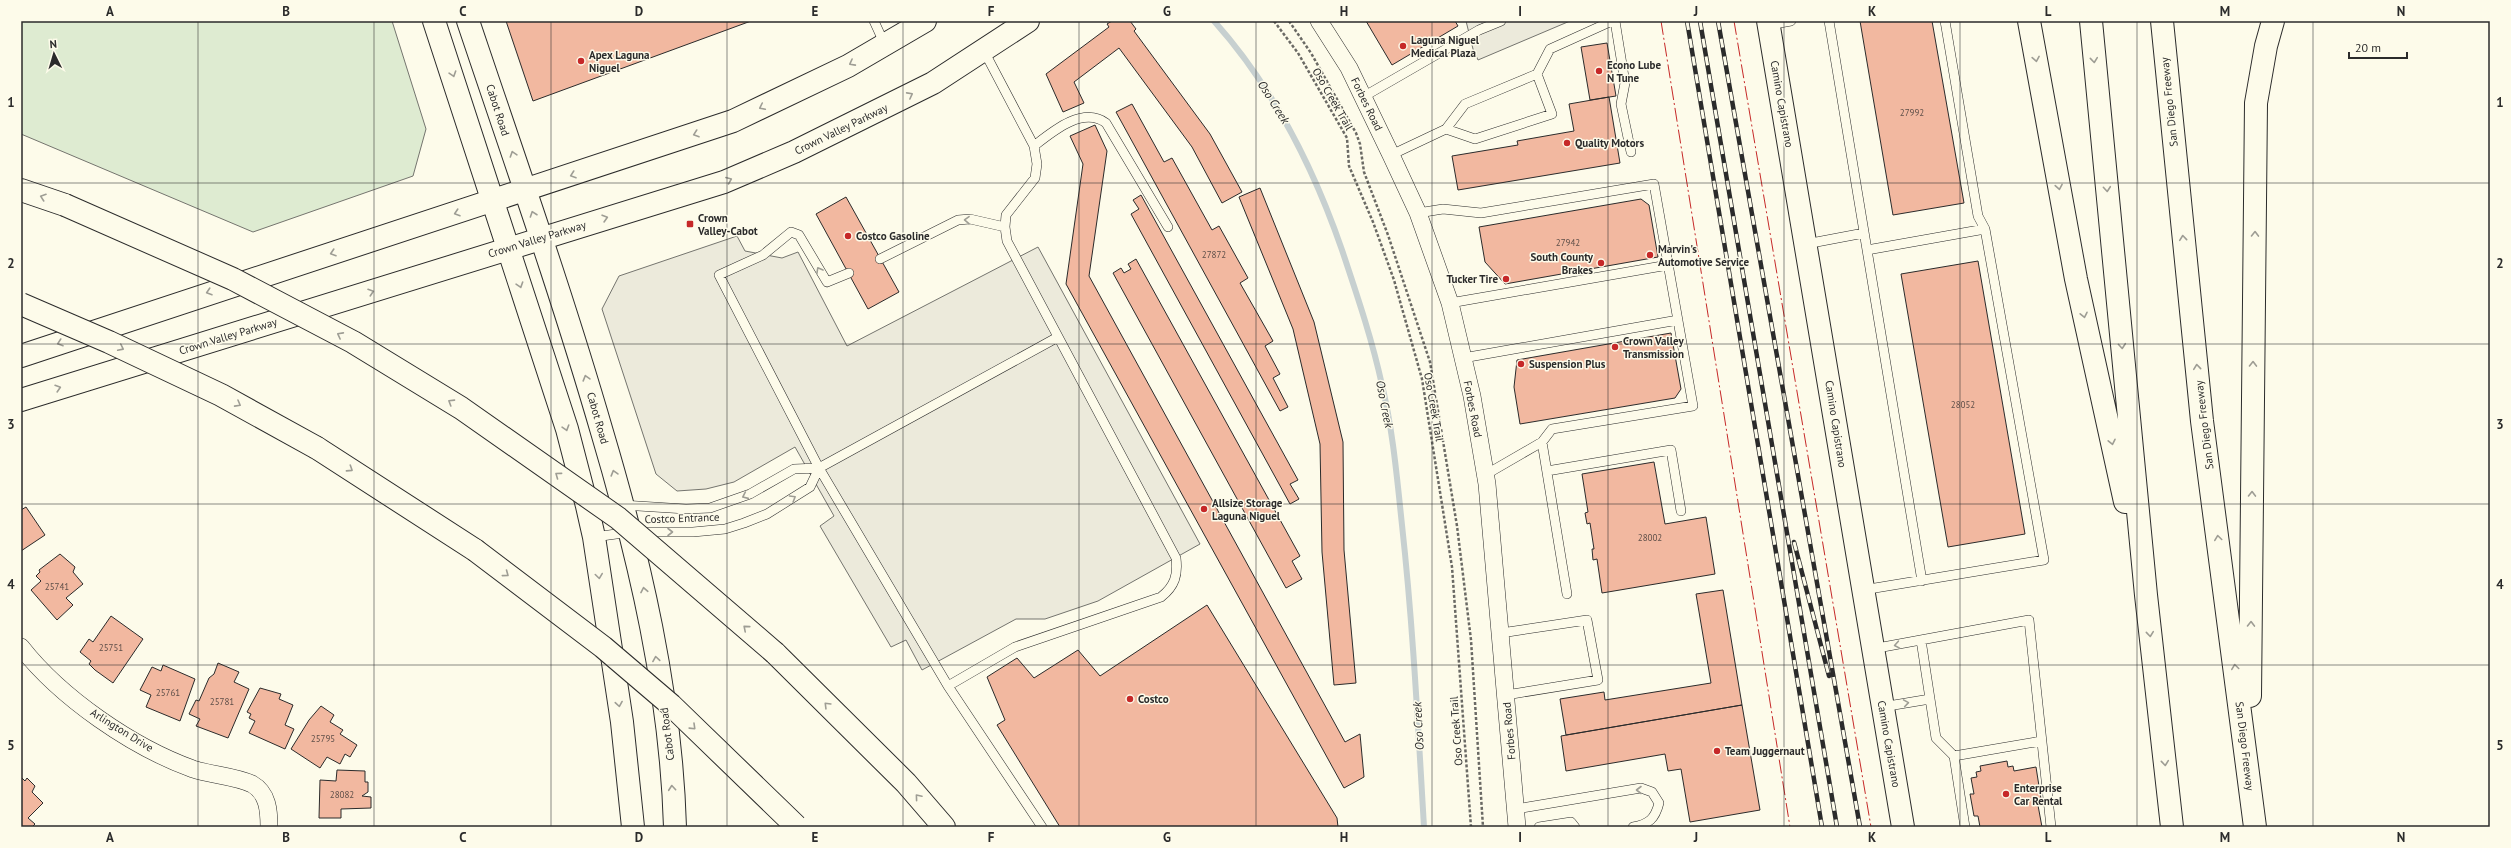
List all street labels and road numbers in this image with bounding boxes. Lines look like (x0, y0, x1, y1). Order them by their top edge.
street label: San Diego Freeway (2157, 56, 2181, 147)
street label: Camino Capistrano (1767, 59, 1797, 149)
street label: Oso Creek Trail (1310, 65, 1357, 133)
street label: Forbes Road (1348, 75, 1386, 133)
street label: Cabot Road (483, 82, 513, 138)
street label: Crown Valley Parkway (792, 100, 891, 158)
street label: Crown Valley Parkway (486, 217, 589, 261)
street label: Crown Valley Parkway (177, 314, 280, 358)
street label: Oso Creek Trail (1421, 371, 1447, 443)
street label: Forbes Road (1461, 379, 1485, 439)
street label: Camino Capistrano (1822, 379, 1850, 469)
street label: San Diego Freeway (2191, 379, 2216, 470)
street label: Cabot Road (584, 390, 612, 446)
street label: Costco Entrance (644, 510, 720, 526)
street label: Oso Creek Trail (1447, 695, 1465, 766)
street label: Camino Capistrano (1874, 699, 1904, 789)
street label: San Diego Freeway (2233, 701, 2258, 792)
street label: Forbes Road (1500, 702, 1518, 760)
street label: Arlington Drive (88, 705, 156, 755)
street label: Cabot Road (657, 707, 677, 761)

